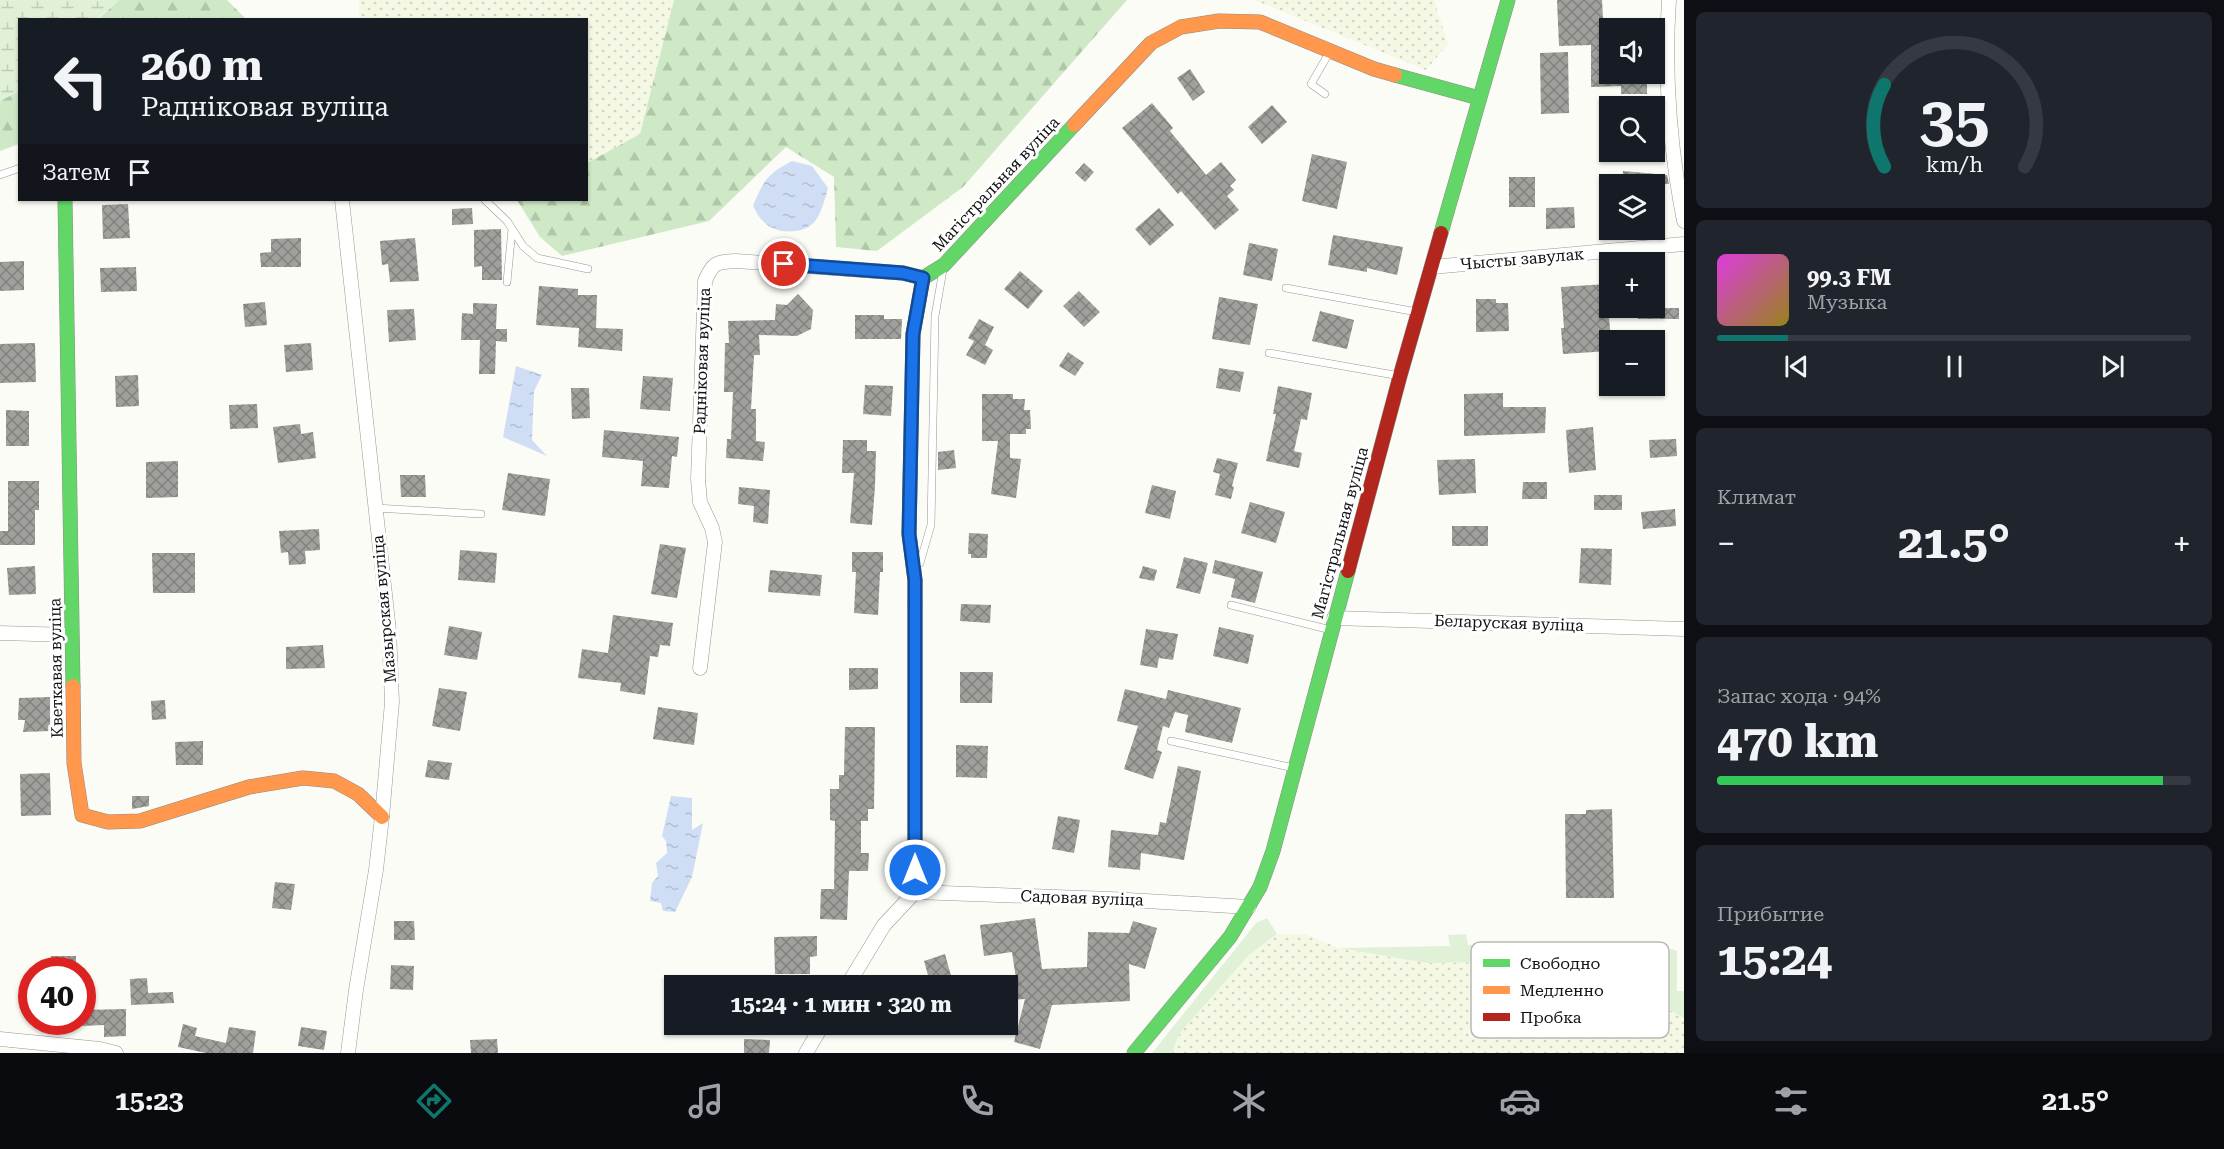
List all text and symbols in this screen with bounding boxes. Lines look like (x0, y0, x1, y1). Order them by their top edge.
map controls (1599, 18, 1665, 396)
button: sound (1599, 18, 1665, 84)
text: 260 m (141, 41, 263, 90)
icon: left (42, 42, 120, 120)
text: 35 (1919, 83, 1989, 156)
text: Радніковая вуліца (141, 91, 389, 123)
button: search (1599, 96, 1665, 162)
street label: Магістральная вуліца (929, 112, 1064, 255)
text: km/h (1925, 152, 1983, 177)
icon: arrive (123, 156, 156, 189)
text: Затем (42, 160, 111, 185)
button: layers (1599, 174, 1665, 240)
pin (758, 238, 809, 289)
street label: Чысты завулак (1459, 244, 1585, 274)
icon: arrive (767, 247, 800, 280)
button: + (1599, 252, 1665, 318)
text: 99.3 FM (1807, 265, 1891, 290)
street label: Радніковая вуліца (690, 287, 714, 435)
text: Музыка (1807, 290, 1887, 314)
button: − (1599, 330, 1665, 396)
icon: previous (1780, 350, 1813, 383)
icon: pause (1938, 350, 1971, 383)
icon: next (2096, 350, 2129, 383)
street label: Магістральная вуліца (1308, 445, 1372, 621)
text: Климат (1717, 485, 1796, 509)
text: 21.5° (1898, 516, 2010, 569)
text: − (1717, 524, 1735, 563)
text: + (2173, 524, 2191, 563)
street label: Мазырская вуліца (368, 534, 400, 684)
street label: Кветкавая вуліца (45, 598, 67, 738)
street label: Беларуская вуліца (1434, 611, 1585, 635)
text: Запас хода · 94% (1717, 684, 1881, 708)
text: 470 km (1717, 715, 1878, 768)
position arrow (883, 838, 947, 902)
street label: Садовая вуліца (1020, 886, 1144, 910)
text: Прибытие (1717, 902, 1824, 926)
text: 15:24 (1717, 933, 1832, 986)
legend (1471, 942, 1669, 1038)
text: Свободно (1520, 954, 1601, 973)
speed limit sign: 40 (18, 957, 96, 1035)
text: Медленно (1520, 981, 1604, 1000)
text: 15:24 · 1 мин · 320 m (730, 992, 952, 1017)
text: Пробка (1520, 1008, 1582, 1027)
icon: directions (413, 1080, 455, 1122)
icon: music (685, 1080, 727, 1122)
icon: phone (956, 1080, 998, 1122)
icon: climate (1228, 1080, 1270, 1122)
icon: car (1499, 1080, 1541, 1122)
icon: filters (1770, 1080, 1812, 1122)
text: 15:23 (115, 1085, 184, 1117)
text: 21.5° (2042, 1085, 2109, 1117)

